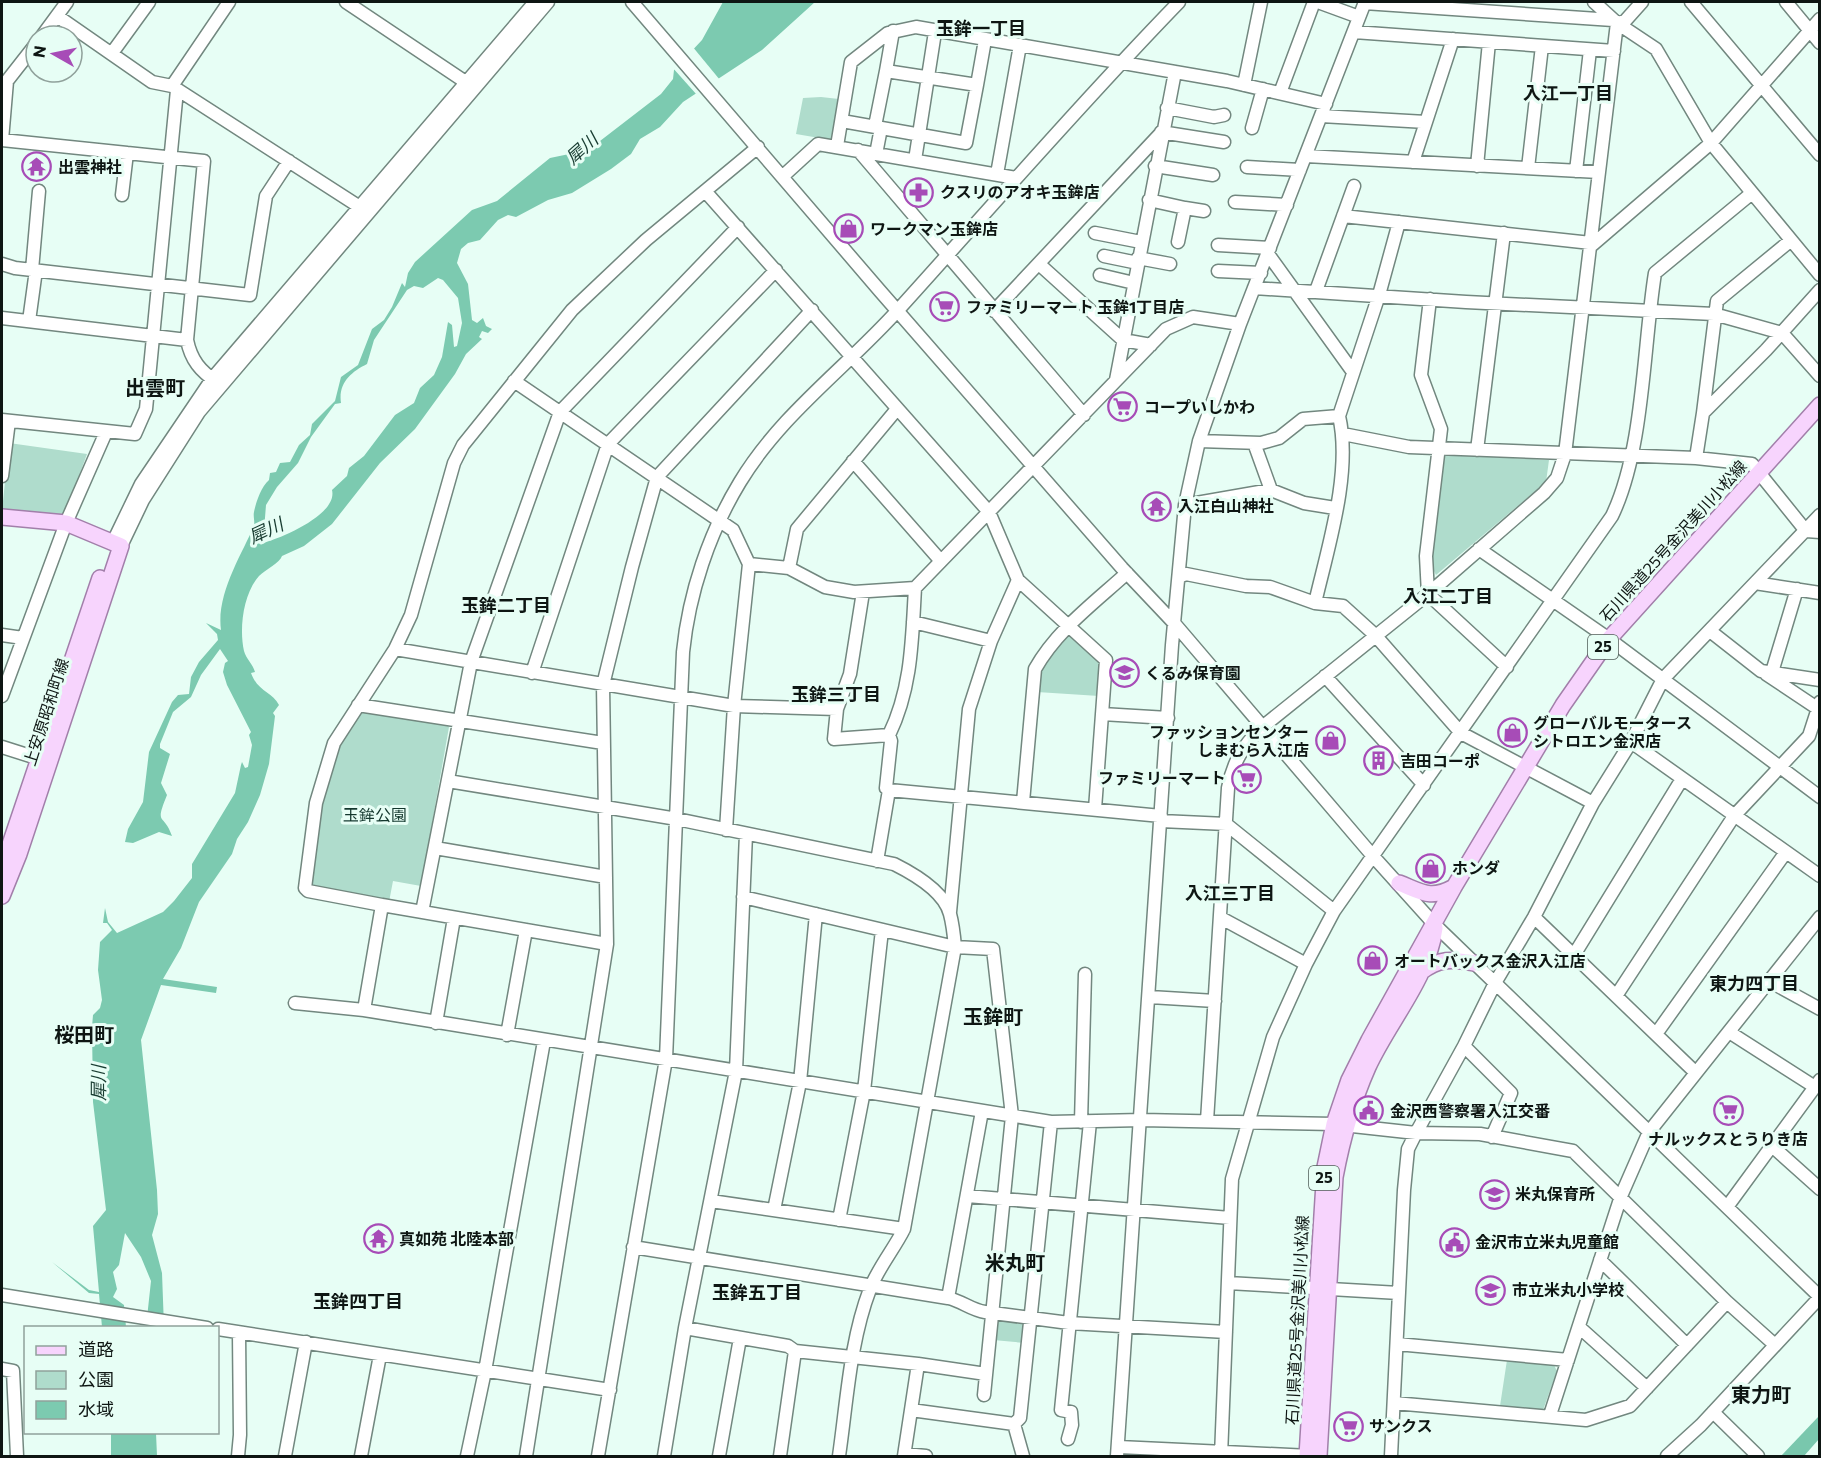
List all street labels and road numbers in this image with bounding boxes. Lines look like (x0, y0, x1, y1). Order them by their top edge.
street label: 石川県道25号金沢美川小松線 (1595, 456, 1750, 625)
road number: 25 (1588, 635, 1618, 659)
street label: 上安原昭和町線 (19, 656, 72, 768)
road number: 25 (1309, 1166, 1339, 1190)
street label: 石川県道25号金沢美川小松線 (1282, 1215, 1311, 1425)

